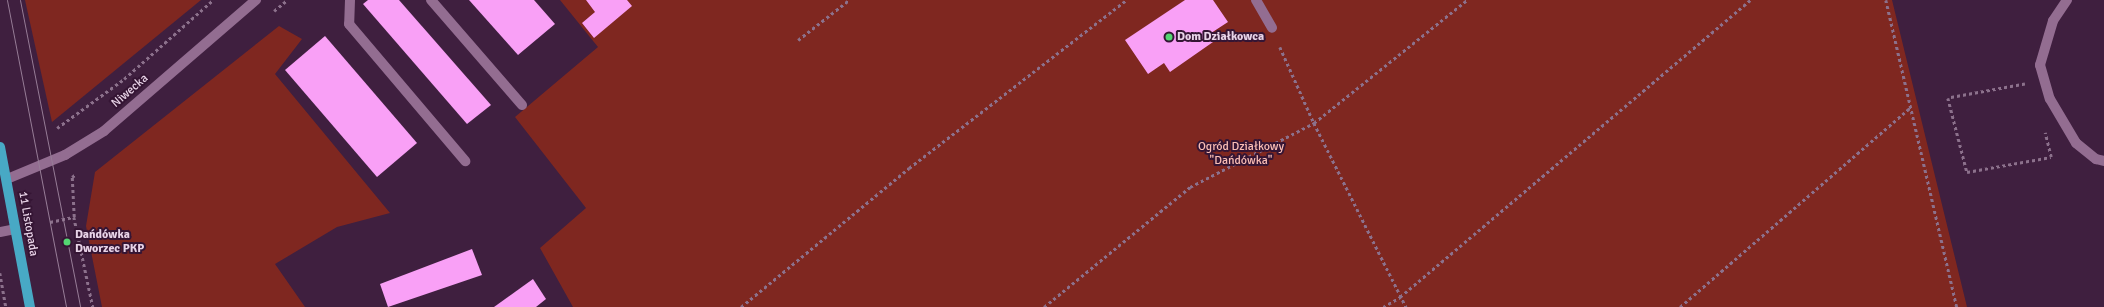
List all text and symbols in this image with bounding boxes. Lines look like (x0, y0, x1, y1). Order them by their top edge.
place label: Dom Działkowca (1177, 30, 1264, 44)
marker: Dom Działkowca (1164, 32, 1174, 42)
street label: Niwecka (109, 71, 151, 111)
park label: Ogród Działkowy "Dańdówka" (1198, 140, 1284, 168)
street label: 11 Listopada (15, 191, 41, 257)
place label: Dańdówka Dworzec PKP (75, 228, 144, 256)
marker: Dańdówka Dworzec PKP (62, 237, 72, 247)

